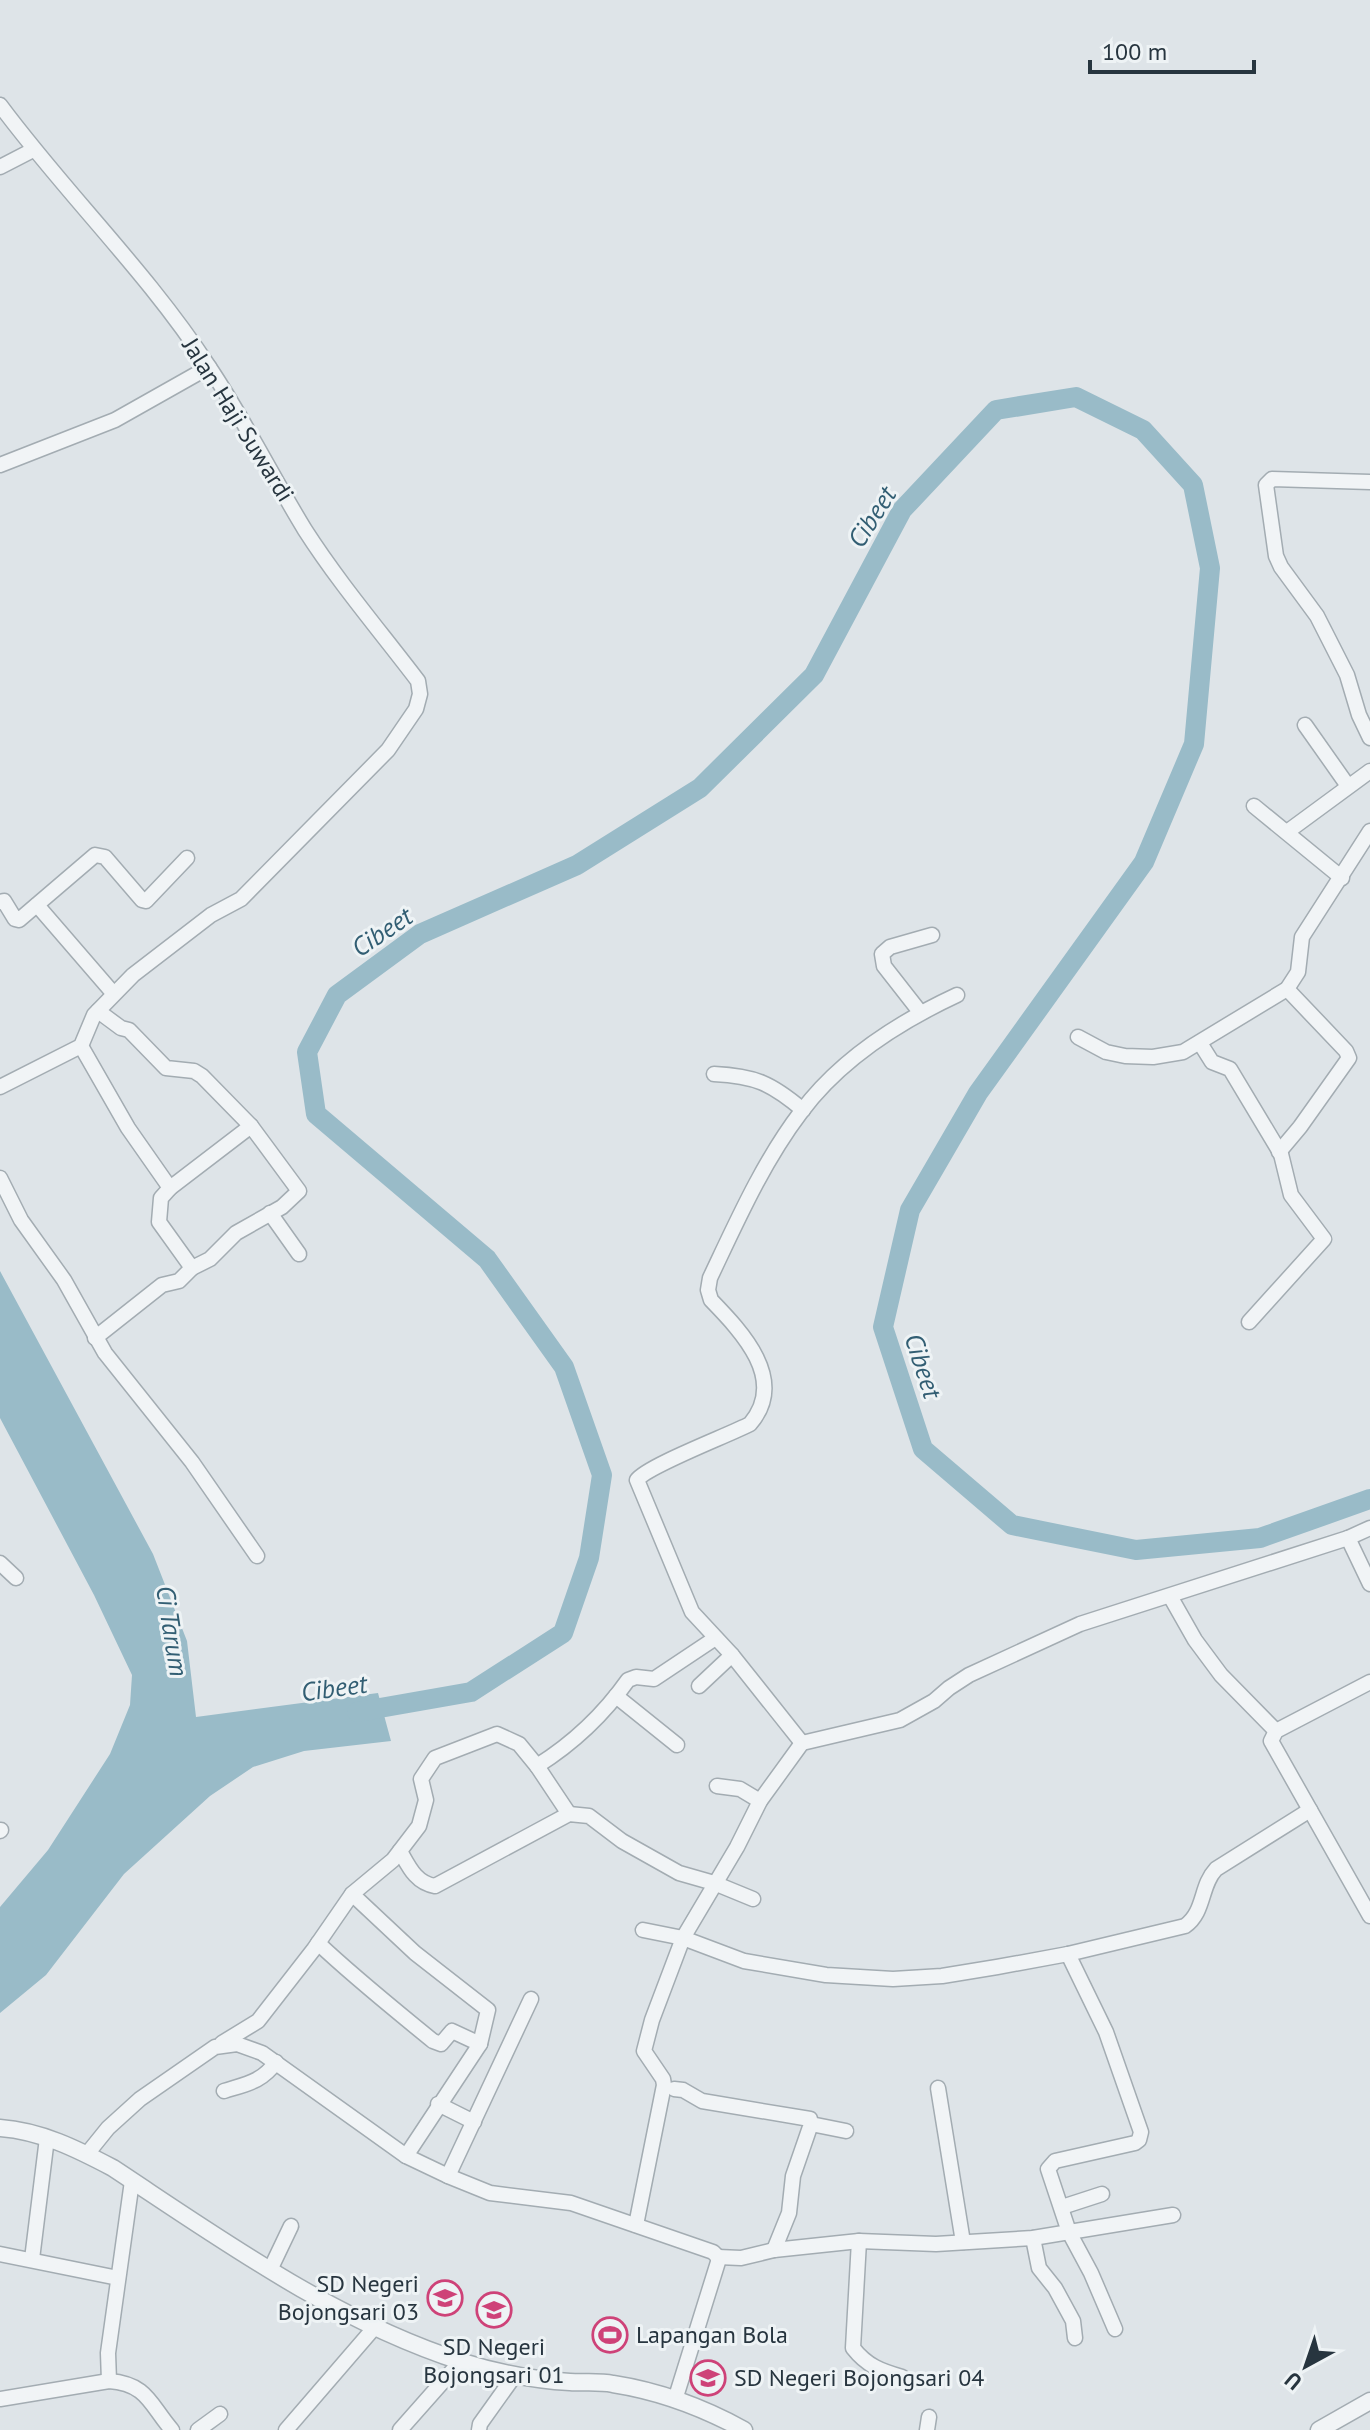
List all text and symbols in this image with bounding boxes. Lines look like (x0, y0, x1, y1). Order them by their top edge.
scale bar (1090, 24, 1254, 74)
text: 100 m (1102, 36, 1167, 67)
street label: Jalan Haji Suwardi (175, 331, 301, 507)
water label: Cibeet (840, 478, 904, 554)
water label: Cibeet (345, 898, 420, 964)
water label: Cibeet (898, 1329, 950, 1404)
water label: Ci Tarum (149, 1583, 196, 1679)
water label: Cibeet (299, 1666, 371, 1708)
place label: SD Negeri Bojongsari 03 (278, 2268, 419, 2327)
school or university icon: SD Negeri Bojongsari 03 (426, 2279, 464, 2317)
school or university icon: SD Negeri Bojongsari 01 (475, 2291, 513, 2329)
sports icon: Lapangan Bola (591, 2316, 629, 2354)
place label: Lapangan Bola (636, 2319, 788, 2350)
north arrow (1266, 2326, 1346, 2406)
place label: SD Negeri Bojongsari 01 (423, 2331, 565, 2390)
school or university icon: SD Negeri Bojongsari 04 (689, 2359, 727, 2397)
place label: SD Negeri Bojongsari 04 (734, 2362, 984, 2393)
text: U (1279, 2366, 1307, 2396)

